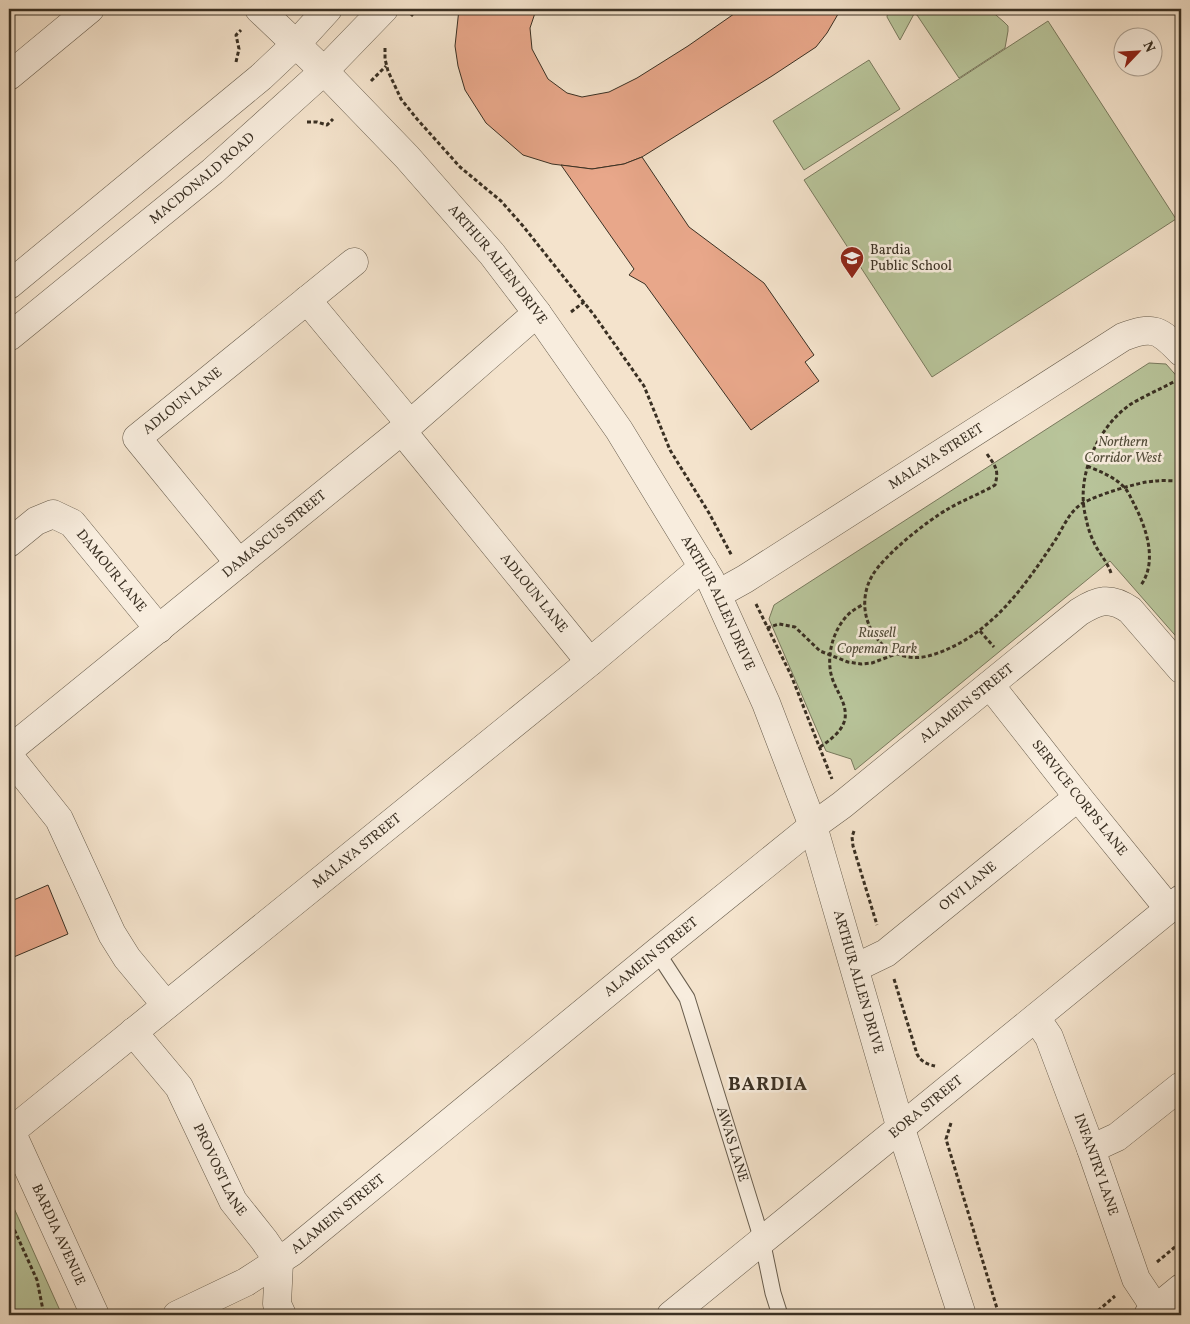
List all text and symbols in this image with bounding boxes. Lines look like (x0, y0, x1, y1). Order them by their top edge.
north arrow (1112, 28, 1162, 78)
text: N (1138, 39, 1159, 56)
street label: MACDONALD ROAD (145, 128, 259, 228)
street label: ARTHUR ALLEN DRIVE (444, 201, 552, 328)
place label: Bardia Public School (870, 241, 952, 276)
school or university icon: Bardia Public School (839, 245, 865, 279)
street label: ADLOUN LANE (139, 363, 226, 439)
street label: MALAYA STREET (885, 419, 987, 494)
park label: Northern Corridor West (1084, 433, 1162, 468)
street label: DAMASCUS STREET (218, 486, 330, 582)
street label: DAMOUR LANE (72, 526, 151, 616)
street label: ARTHUR ALLEN DRIVE (676, 532, 760, 673)
street label: ADLOUN LANE (496, 549, 572, 637)
park label: Russell Copeman Park (837, 624, 918, 659)
street label: ALAMEIN STREET (915, 659, 1018, 748)
street label: SERVICE CORPS LANE (1027, 736, 1132, 860)
street label: MALAYA STREET (309, 809, 405, 893)
street label: OIVI LANE (935, 857, 1001, 916)
street label: ARTHUR ALLEN DRIVE (828, 908, 888, 1056)
street label: ALAMEIN STREET (600, 913, 702, 1001)
street label: EORA STREET (885, 1071, 967, 1143)
district label: BARDIA (728, 1072, 808, 1098)
street label: AWAS LANE (712, 1104, 753, 1184)
street label: INFANTRY LANE (1069, 1111, 1123, 1218)
street label: PROVOST LANE (188, 1120, 251, 1220)
street label: ALAMEIN STREET (287, 1170, 389, 1258)
street label: BARDIA AVENUE (27, 1181, 90, 1289)

